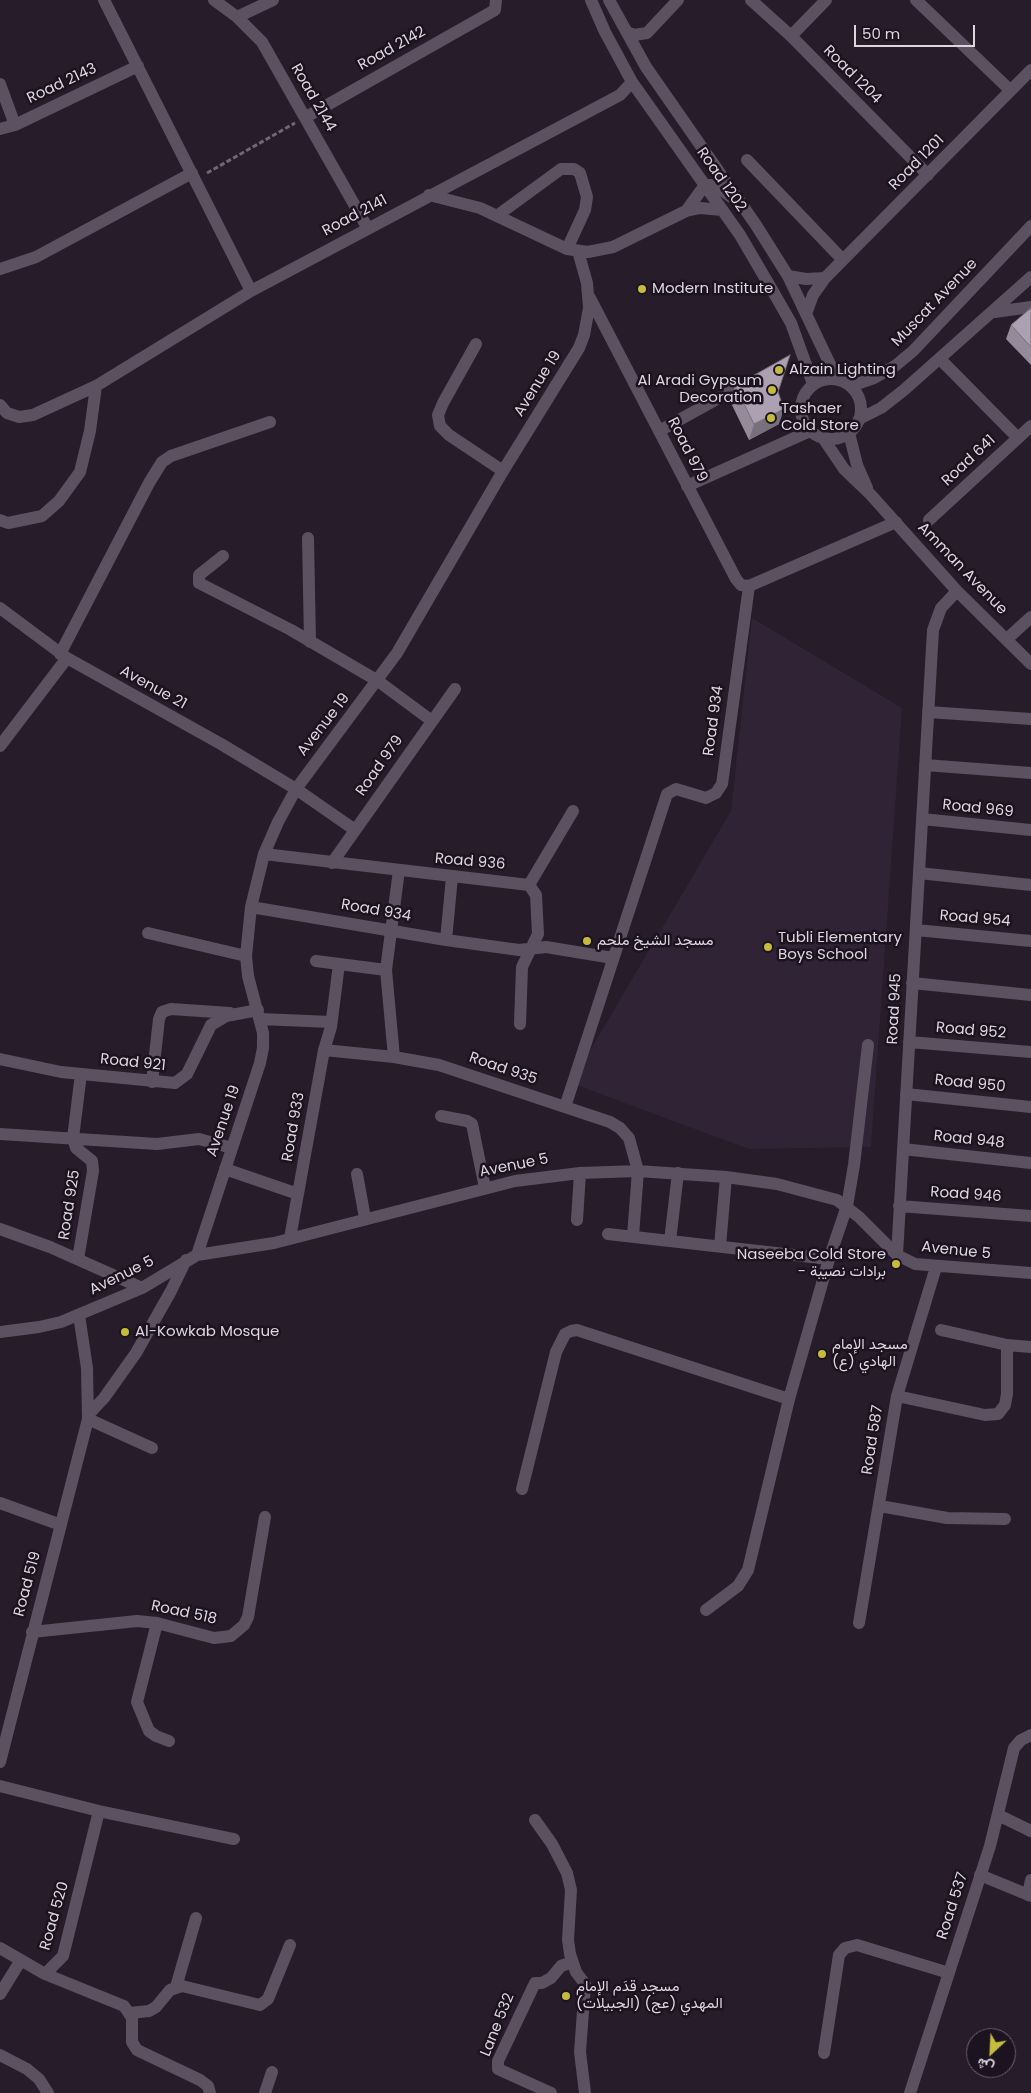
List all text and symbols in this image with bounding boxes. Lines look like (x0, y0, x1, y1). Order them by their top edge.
scale bar (856, 15, 977, 47)
street label: Road 2142 (355, 23, 429, 75)
text: 50 m (862, 23, 900, 44)
street label: Road 1204 (819, 42, 885, 108)
street label: Road 2143 (24, 60, 100, 108)
street label: Road 2144 (286, 61, 340, 135)
street label: Road 1201 (886, 132, 948, 194)
street label: Road 1202 (692, 144, 750, 216)
street label: Road 2141 (320, 191, 390, 241)
street label: Muscat Avenue (888, 255, 982, 351)
place label: Modern Institute (652, 280, 773, 298)
marker: Modern Institute (636, 283, 648, 295)
street label: Avenue 19 (511, 348, 565, 420)
place label: Alzain Lighting (789, 361, 896, 379)
marker: Alzain Lighting (773, 364, 785, 376)
place label: Al Aradi Gypsum Decoration (637, 372, 762, 407)
marker: Al Aradi Gypsum Decoration (766, 384, 778, 396)
place label: Tashaer Cold Store (781, 400, 859, 435)
marker: Tashaer Cold Store (765, 412, 777, 424)
street label: Road 979 (663, 415, 711, 485)
street label: Road 641 (938, 432, 1000, 490)
street label: Amman Avenue (913, 519, 1011, 619)
street label: Avenue 21 (116, 662, 190, 714)
street label: Road 934 (700, 685, 728, 757)
street label: Avenue 19 (294, 690, 354, 760)
street label: Road 979 (353, 732, 407, 800)
street label: Road 969 (942, 796, 1014, 822)
street label: Road 936 (434, 850, 506, 874)
street label: Road 934 (340, 896, 412, 926)
street label: Road 954 (939, 907, 1011, 931)
place label: Tubli Elementary Boys School (778, 929, 902, 964)
place label: مسجد الشيخ ملحم (597, 932, 713, 950)
marker: مسجد الشيخ ملحم (581, 935, 593, 947)
marker: Tubli Elementary Boys School (762, 941, 774, 953)
street label: Road 945 (884, 973, 906, 1045)
street label: Road 952 (935, 1019, 1007, 1043)
street label: Road 935 (467, 1049, 539, 1089)
street label: Road 921 (99, 1051, 167, 1075)
street label: Road 950 (934, 1071, 1006, 1097)
street label: Avenue 19 (203, 1083, 245, 1159)
street label: Road 933 (279, 1091, 309, 1163)
street label: Road 948 (933, 1127, 1005, 1153)
street label: Avenue 5 (478, 1151, 550, 1181)
street label: Road 925 (56, 1169, 84, 1241)
street label: Road 946 (930, 1184, 1002, 1206)
street label: Avenue 5 (920, 1238, 992, 1264)
place label: Naseeba Cold Store - برادات نصيبة (737, 1246, 886, 1281)
street label: Avenue 5 (87, 1253, 157, 1299)
marker: Naseeba Cold Store - برادات نصيبة (890, 1258, 902, 1270)
place label: Al-Kowkab Mosque (135, 1323, 279, 1341)
marker: Al-Kowkab Mosque (119, 1326, 131, 1338)
place label: مسجد الإمام الهادي (ع) (832, 1336, 908, 1371)
marker: مسجد الإمام الهادي (ع) (816, 1348, 828, 1360)
street label: Road 587 (859, 1404, 887, 1476)
street label: Road 519 (11, 1549, 45, 1619)
street label: Road 518 (150, 1597, 218, 1629)
street label: Road 537 (934, 1870, 972, 1942)
street label: Road 520 (37, 1880, 73, 1952)
place label: مسجد قدَم الإمام المهدي (عج) (الجبيلات) (576, 1978, 723, 2013)
marker: مسجد قدَم الإمام المهدي (عج) (الجبيلات) (560, 1990, 572, 2002)
street label: Lane 532 (477, 1991, 519, 2059)
north arrow (966, 2028, 1016, 2078)
text: ش (973, 2053, 997, 2078)

